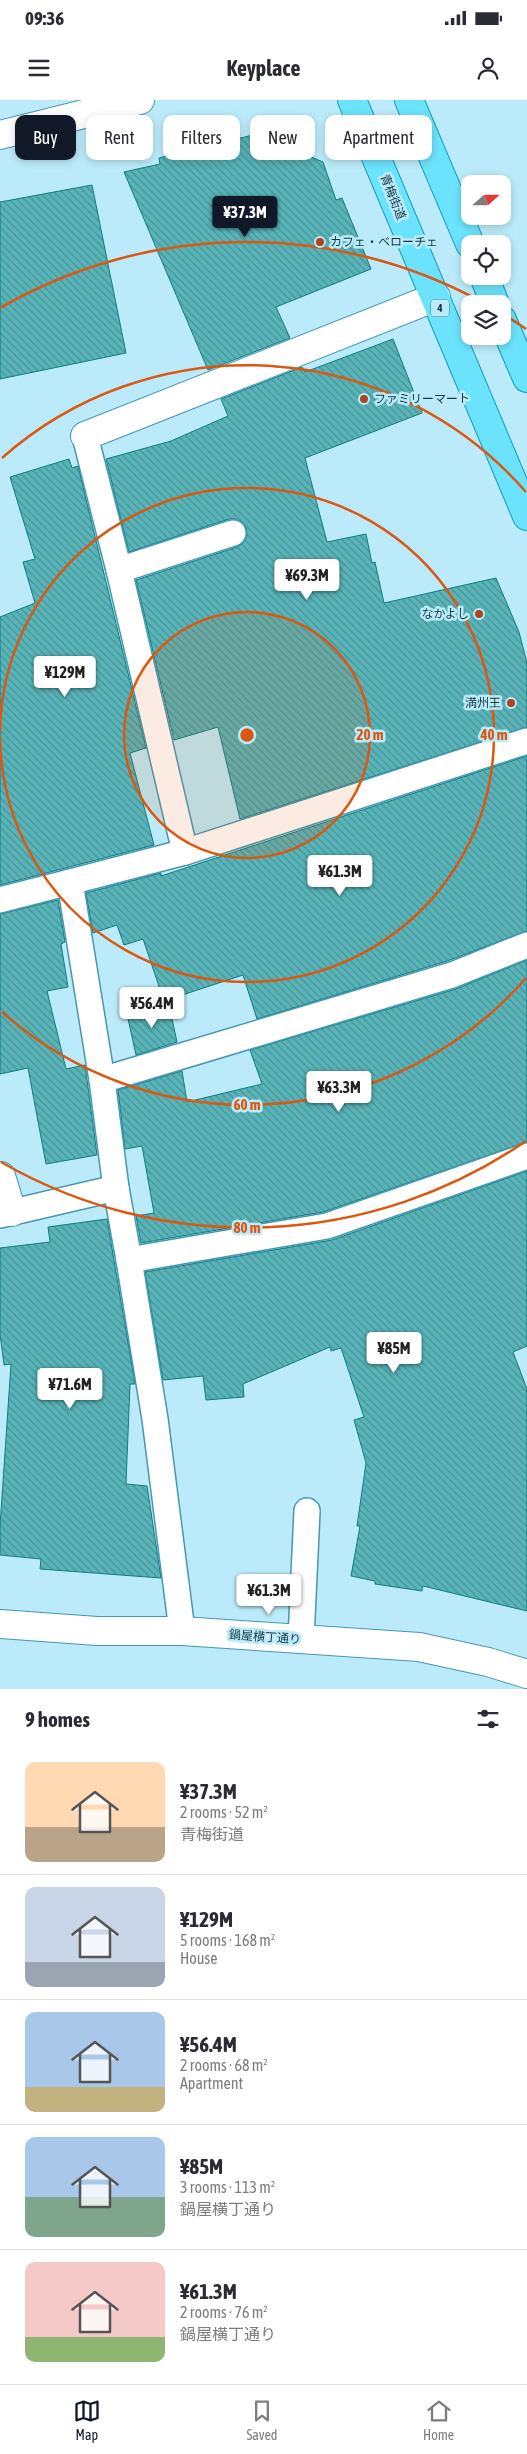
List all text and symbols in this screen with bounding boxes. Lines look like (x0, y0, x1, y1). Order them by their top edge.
text: 09:36 (25, 7, 64, 29)
icon: menu (25, 54, 53, 82)
icon: person (474, 54, 502, 82)
text: Keyplace (227, 55, 300, 81)
chip: Buy (15, 115, 76, 160)
chip: Rent (86, 115, 153, 160)
chip: Filters (163, 115, 240, 160)
chip: New (250, 115, 315, 160)
chip: Apartment (325, 115, 432, 160)
street label: 青梅街道 (378, 172, 408, 222)
north arrow (461, 175, 511, 225)
map controls (461, 175, 511, 345)
pin: ¥37.3M (204, 196, 286, 238)
text: ¥37.3M (223, 203, 267, 221)
place label: カフェ・ベローチェ (330, 235, 438, 249)
button: locate (461, 235, 511, 285)
marker: カフェ・ベローチェ (314, 236, 326, 248)
button: layers (461, 295, 511, 345)
road number: 4 (431, 300, 449, 317)
place label: ファミリーマート (374, 392, 470, 406)
marker: ファミリーマート (358, 393, 370, 405)
pin: ¥69.3M (266, 558, 348, 601)
text: ¥69.3M (285, 566, 329, 584)
place label: なかよし (422, 607, 469, 621)
marker: なかよし (473, 608, 485, 620)
pin: ¥129M (30, 656, 100, 698)
text: ¥129M (45, 663, 85, 681)
place label: 満州王 (465, 696, 501, 710)
marker: 満州王 (505, 697, 517, 709)
centre of rings (238, 726, 256, 744)
text: 20 m (357, 726, 384, 743)
text: 40 m (480, 726, 508, 743)
pin: ¥61.3M (299, 854, 381, 897)
text: ¥61.3M (318, 862, 362, 880)
pin: ¥56.4M (111, 986, 193, 1029)
text: ¥56.4M (130, 994, 174, 1012)
pin: ¥63.3M (298, 1070, 380, 1113)
text: ¥63.3M (317, 1078, 361, 1096)
text: 60 m (234, 1096, 261, 1113)
text: 80 m (234, 1219, 261, 1236)
pin: ¥85M (364, 1332, 424, 1374)
text: ¥85M (378, 1339, 410, 1357)
pin: ¥71.6M (29, 1368, 111, 1410)
text: ¥71.6M (48, 1375, 92, 1393)
pin: ¥61.3M (228, 1574, 310, 1616)
text: ¥61.3M (247, 1581, 291, 1599)
street label: 鍋屋横丁通り (229, 1628, 301, 1646)
icon: filters (474, 1705, 502, 1733)
text: 9 homes (25, 1707, 90, 1731)
text: ¥37.3M (180, 1779, 237, 1803)
icon: home (65, 1782, 125, 1842)
text: 2 rooms · 52 m² (180, 1803, 268, 1821)
text: 青梅街道 (180, 1825, 244, 1843)
icon: home (65, 1907, 125, 1967)
text: ¥129M (180, 1907, 233, 1931)
text: 5 rooms · 168 m² (180, 1931, 275, 1949)
text: House (180, 1949, 217, 1967)
icon: home (65, 2032, 125, 2092)
text: ¥56.4M (180, 2032, 237, 2056)
text: 2 rooms · 68 m² (180, 2056, 268, 2074)
text: Apartment (180, 2074, 243, 2092)
text: ¥85M (180, 2154, 223, 2178)
icon: home (65, 2157, 125, 2217)
text: 3 rooms · 113 m² (180, 2178, 275, 2196)
text: 鍋屋横丁通り (180, 2200, 276, 2218)
text: ¥61.3M (180, 2279, 237, 2303)
icon: home (65, 2282, 125, 2342)
text: 2 rooms · 76 m² (180, 2303, 268, 2321)
text: 鍋屋横丁通り (180, 2325, 276, 2343)
tab: Map (73, 2397, 101, 2443)
tab: Saved (246, 2397, 277, 2443)
tab: Home (423, 2397, 454, 2443)

